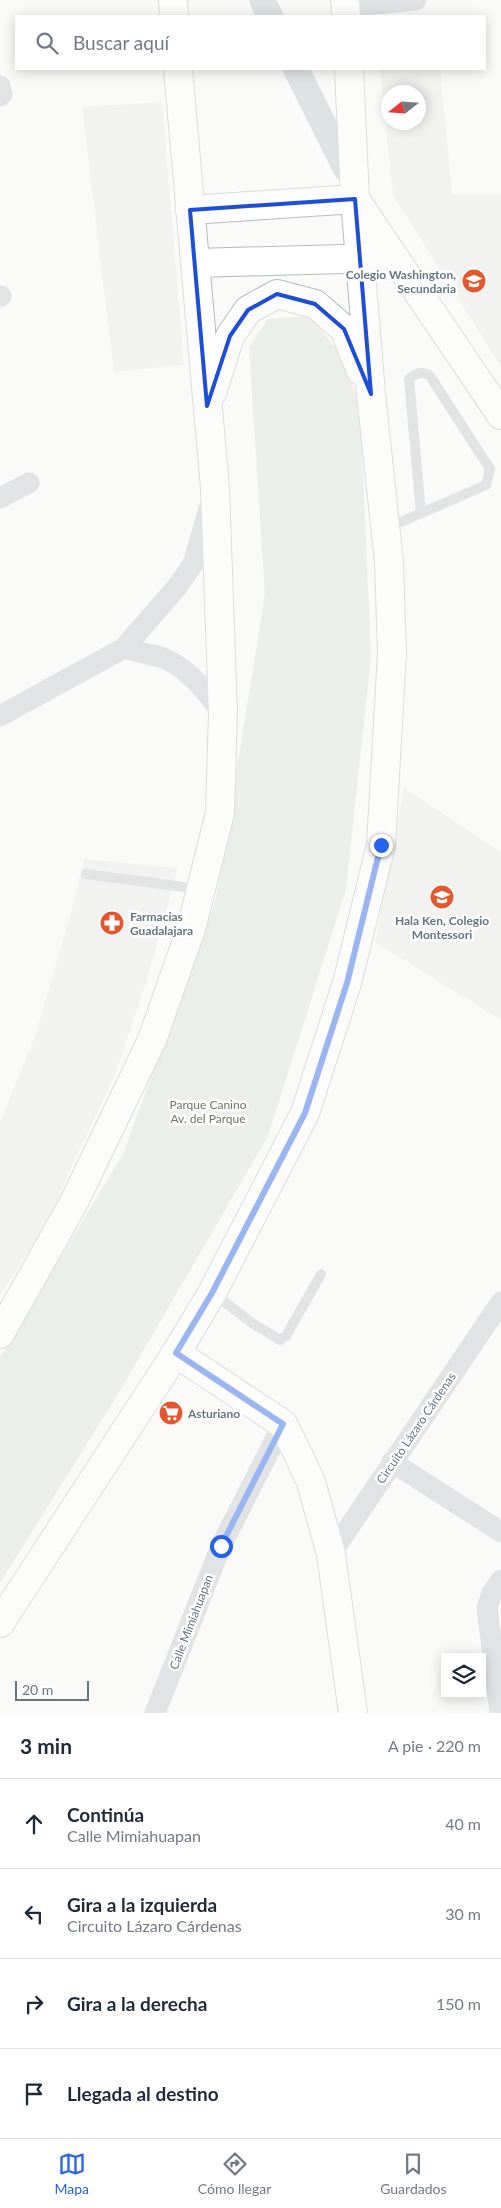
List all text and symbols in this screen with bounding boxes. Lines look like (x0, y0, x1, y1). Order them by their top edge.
search box (15, 15, 486, 70)
icon: search (33, 29, 61, 57)
text: Buscar aquí (73, 31, 169, 54)
north arrow (381, 85, 426, 130)
place label: Colegio Washington, Secundaria (346, 267, 456, 296)
school or university icon: Colegio Washington, Secundaria (461, 268, 487, 294)
route end (370, 834, 393, 857)
school or university icon: Hala Ken, Colegio Montessori (429, 884, 455, 910)
place label: Farmacias Guadalajara (130, 909, 193, 938)
pharmacy icon: Farmacias Guadalajara (99, 910, 125, 936)
place label: Hala Ken, Colegio Montessori (395, 913, 489, 942)
park label: Parque Canino Av. del Parque (170, 1097, 247, 1126)
street label: Circuito Lázaro Cárdenas (373, 1369, 459, 1487)
supermarket icon: Asturiano (158, 1400, 184, 1426)
place label: Asturiano (187, 1406, 240, 1421)
route start (210, 1535, 233, 1558)
street label: Calle Mimiahuapan (166, 1572, 216, 1672)
map controls (441, 1653, 486, 1698)
button: layers (441, 1653, 486, 1698)
scale bar (15, 1678, 89, 1701)
text: 20 m (22, 1681, 53, 1698)
text: 3 min (20, 1733, 72, 1758)
text: A pie · 220 m (388, 1736, 481, 1755)
text: Continúa (67, 1803, 144, 1826)
icon: ahead (20, 1810, 48, 1838)
text: 40 m (445, 1814, 481, 1833)
text: Calle Mimiahuapan (67, 1826, 201, 1845)
text: Gira a la izquierda (67, 1893, 217, 1916)
icon: left (20, 1900, 48, 1928)
text: 30 m (445, 1904, 481, 1923)
text: Circuito Lázaro Cárdenas (67, 1916, 242, 1935)
icon: right (20, 1990, 48, 2018)
text: Gira a la derecha (67, 1992, 207, 2015)
text: 150 m (436, 1994, 481, 2013)
icon: arrive (20, 2080, 48, 2108)
text: Llegada al destino (67, 2082, 219, 2105)
tab: Mapa (54, 2150, 89, 2197)
tab: Cómo llegar (198, 2150, 271, 2197)
tab: Guardados (380, 2150, 447, 2197)

